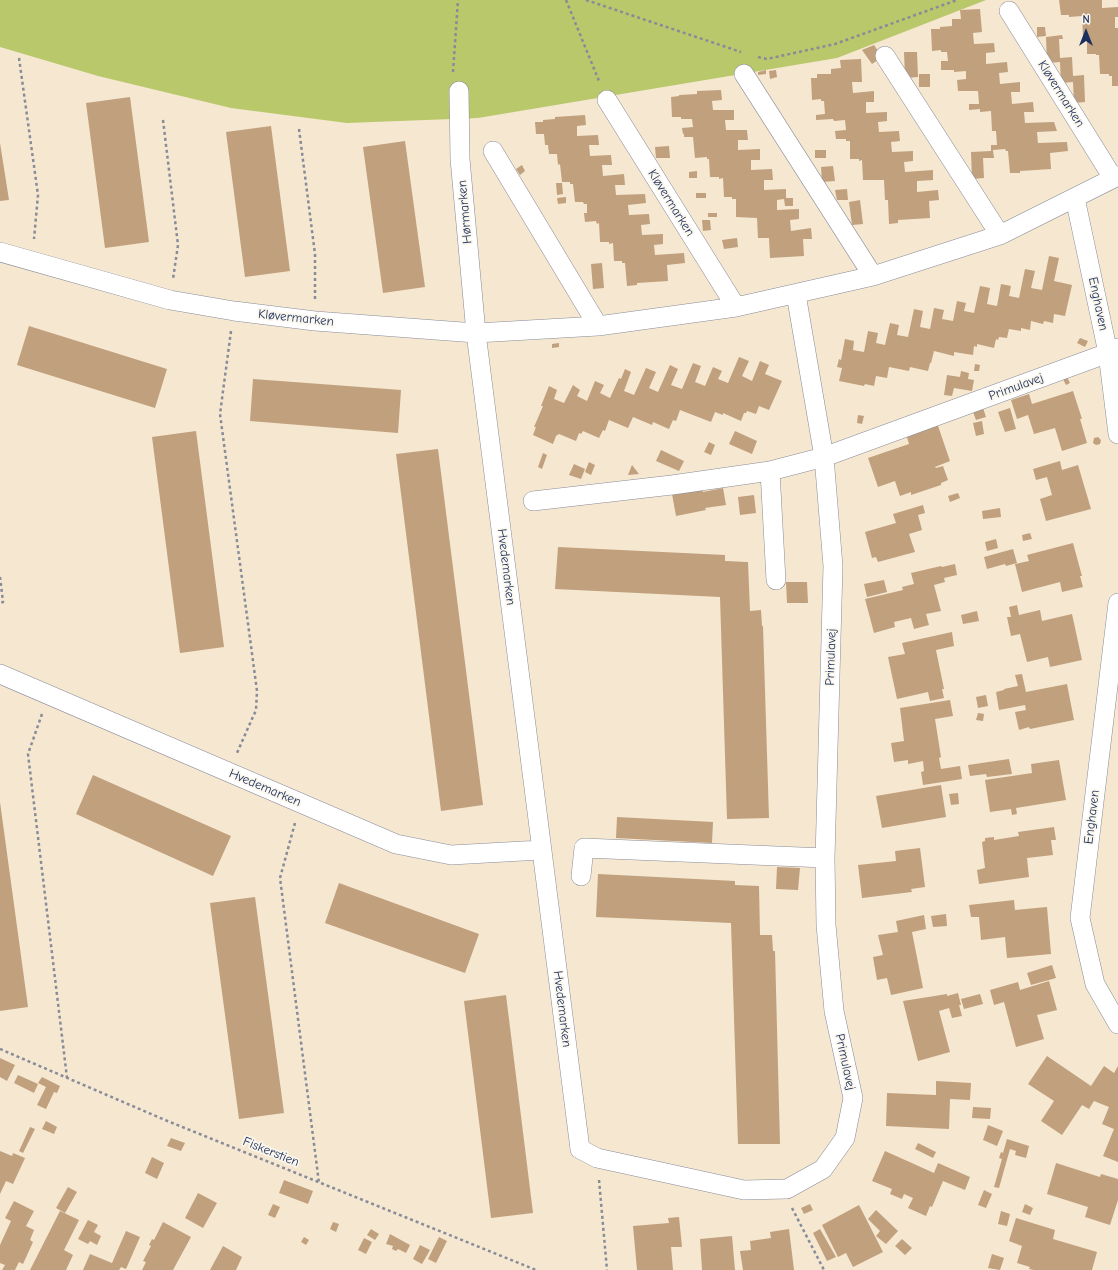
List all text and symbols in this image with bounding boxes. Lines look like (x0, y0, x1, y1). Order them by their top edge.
north arrow (1066, 12, 1106, 52)
text: N (1082, 13, 1090, 26)
street label: Kløvermarken (1034, 58, 1088, 130)
street label: Kløvermarken (644, 167, 698, 239)
street label: Hørmarken (454, 180, 476, 244)
street label: Enghaven (1085, 276, 1111, 332)
street label: Kløvermarken (257, 306, 335, 330)
street label: Primulavej (987, 370, 1045, 404)
street label: Hvedemarken (494, 528, 518, 606)
street label: Primulavej (822, 628, 840, 686)
street label: Hvedemarken (227, 766, 303, 810)
street label: Enghaven (1081, 789, 1103, 845)
street label: Hvedemarken (550, 970, 574, 1048)
street label: Primulavej (831, 1032, 859, 1092)
street label: Fiskerstien (241, 1134, 301, 1170)

